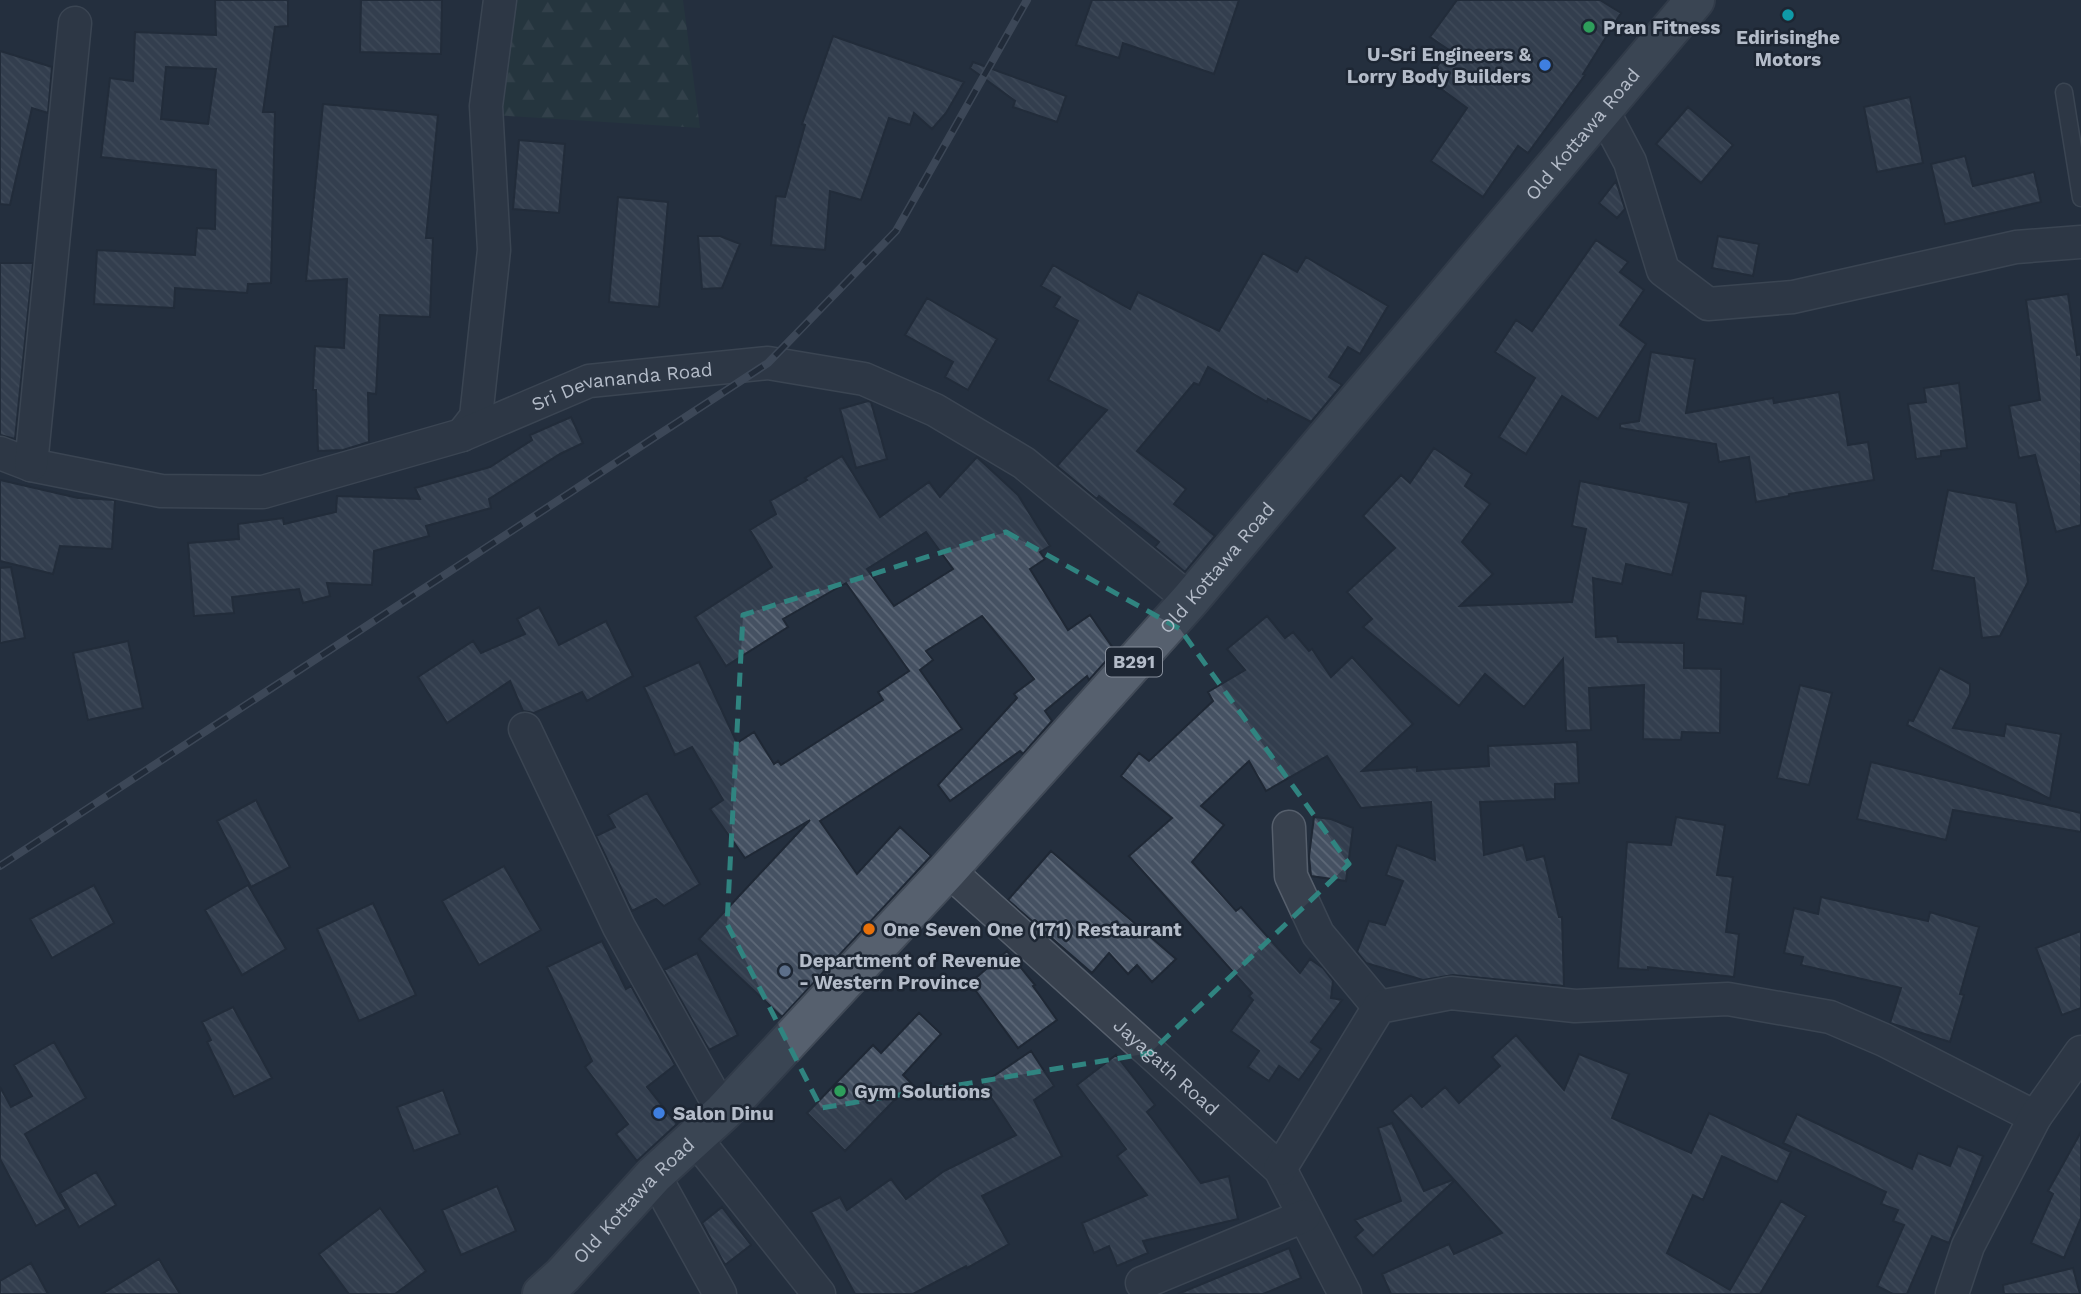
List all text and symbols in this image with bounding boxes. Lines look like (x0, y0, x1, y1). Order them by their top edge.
marker: Edirisinghe Motors (1780, 7, 1796, 23)
place label: Pran Fitness (1603, 16, 1720, 39)
marker: Pran Fitness (1581, 19, 1597, 35)
place label: Edirisinghe Motors (1736, 26, 1840, 71)
place label: U-Sri Engineers & Lorry Body Builders (1347, 43, 1532, 88)
marker: U-Sri Engineers & Lorry Body Builders (1537, 57, 1553, 73)
street label: Old Kottawa Road (1520, 64, 1645, 205)
street label: Sri Devananda Road (528, 358, 714, 416)
street label: Old Kottawa Road (1155, 497, 1280, 638)
road number: B291 (1106, 648, 1162, 676)
place label: One Seven One (171) Restaurant (883, 918, 1182, 941)
marker: One Seven One (171) Restaurant (861, 921, 877, 937)
place label: Department of Revenue - Western Province (799, 949, 1021, 994)
marker: Department of Revenue - Western Province (777, 963, 793, 979)
street label: Jayagath Road (1109, 1014, 1224, 1121)
place label: Gym Solutions (854, 1080, 990, 1103)
marker: Gym Solutions (832, 1083, 848, 1099)
place label: Salon Dinu (673, 1102, 774, 1125)
marker: Salon Dinu (651, 1105, 667, 1121)
street label: Old Kottawa Road (568, 1133, 699, 1268)

